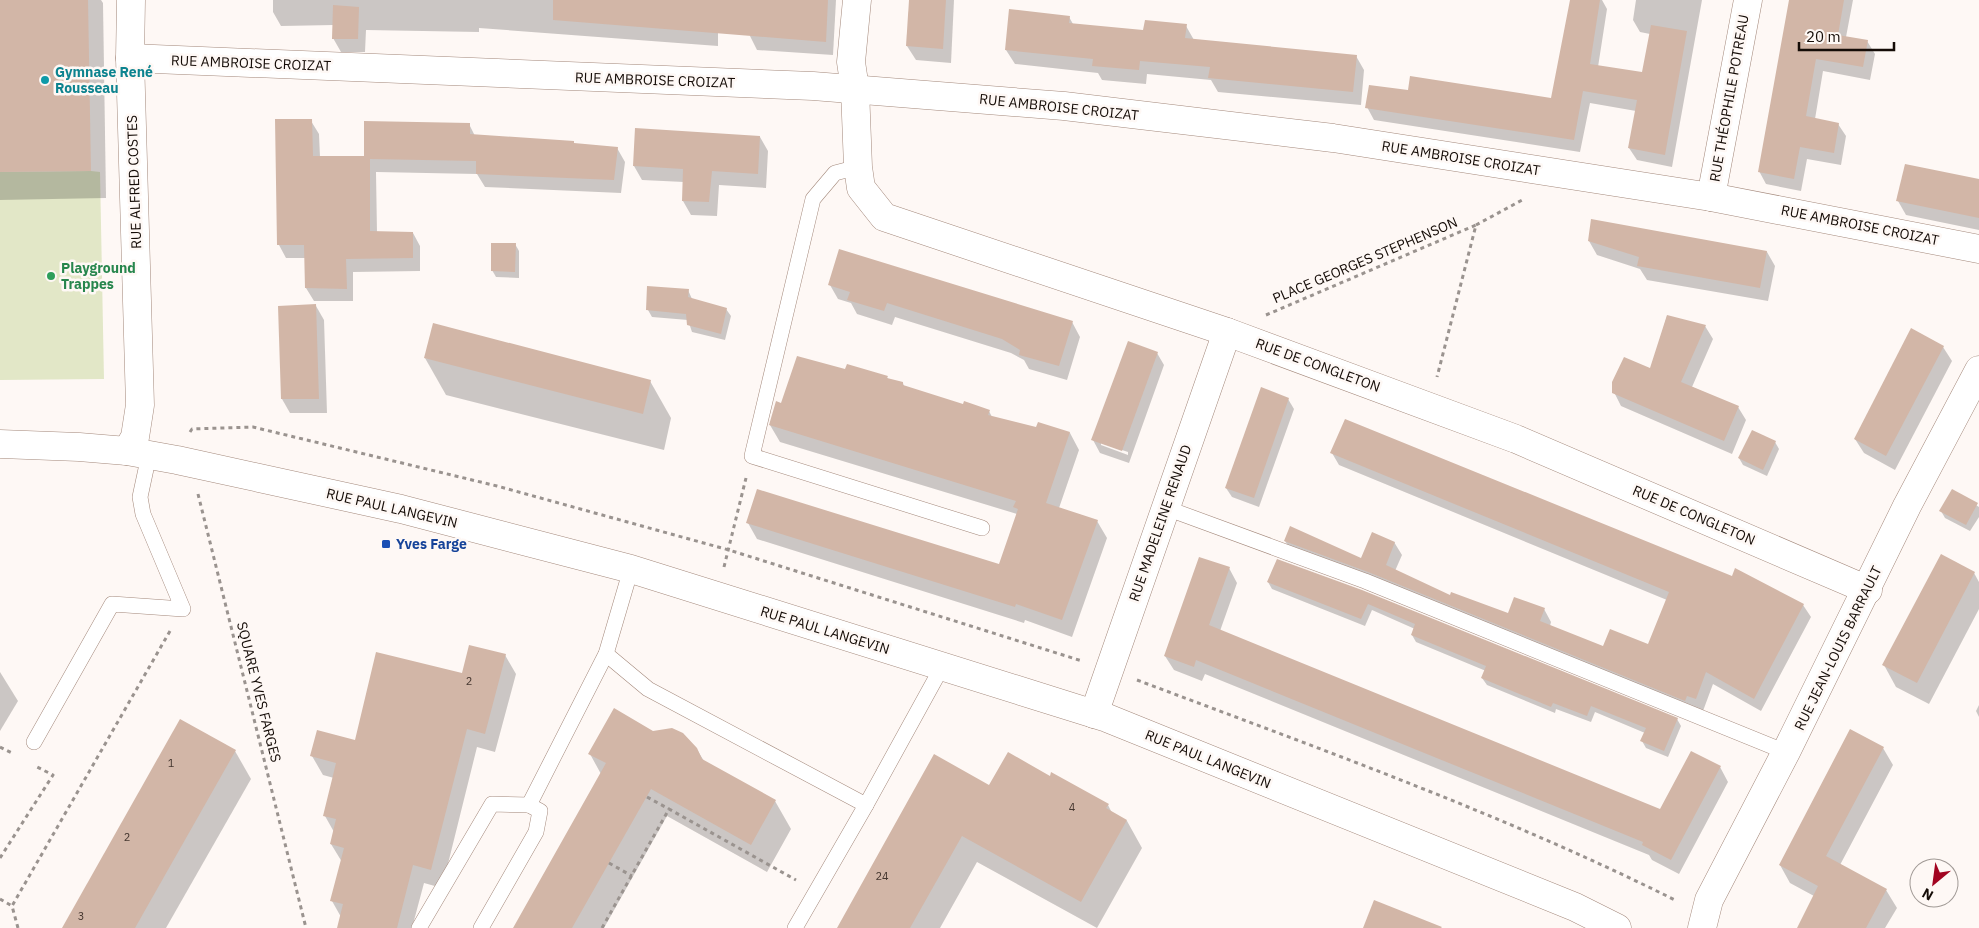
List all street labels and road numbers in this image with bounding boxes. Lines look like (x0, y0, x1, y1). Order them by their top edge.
street label: RUE THÉOPHILE POTREAU (1704, 13, 1753, 183)
street label: RUE AMBROISE CROIZAT (171, 51, 331, 75)
street label: RUE AMBROISE CROIZAT (575, 68, 735, 92)
street label: RUE AMBROISE CROIZAT (978, 90, 1140, 124)
street label: RUE ALFRED COSTES (123, 115, 145, 249)
street label: RUE AMBROISE CROIZAT (1380, 137, 1542, 179)
street label: RUE AMBROISE CROIZAT (1780, 201, 1940, 249)
street label: PLACE GEORGES STEPHENSON (1270, 213, 1460, 307)
street label: RUE DE CONGLETON (1253, 334, 1383, 396)
street label: RUE MADELEINE RENAUD (1125, 442, 1195, 604)
street label: RUE DE CONGLETON (1630, 481, 1758, 549)
street label: RUE PAUL LANGEVIN (325, 484, 459, 532)
street label: RUE JEAN-LOUIS BARRAULT (1790, 563, 1886, 733)
street label: RUE PAUL LANGEVIN (758, 602, 892, 658)
street label: SQUARE YVES FARGES (233, 620, 285, 764)
street label: RUE PAUL LANGEVIN (1142, 726, 1274, 792)

